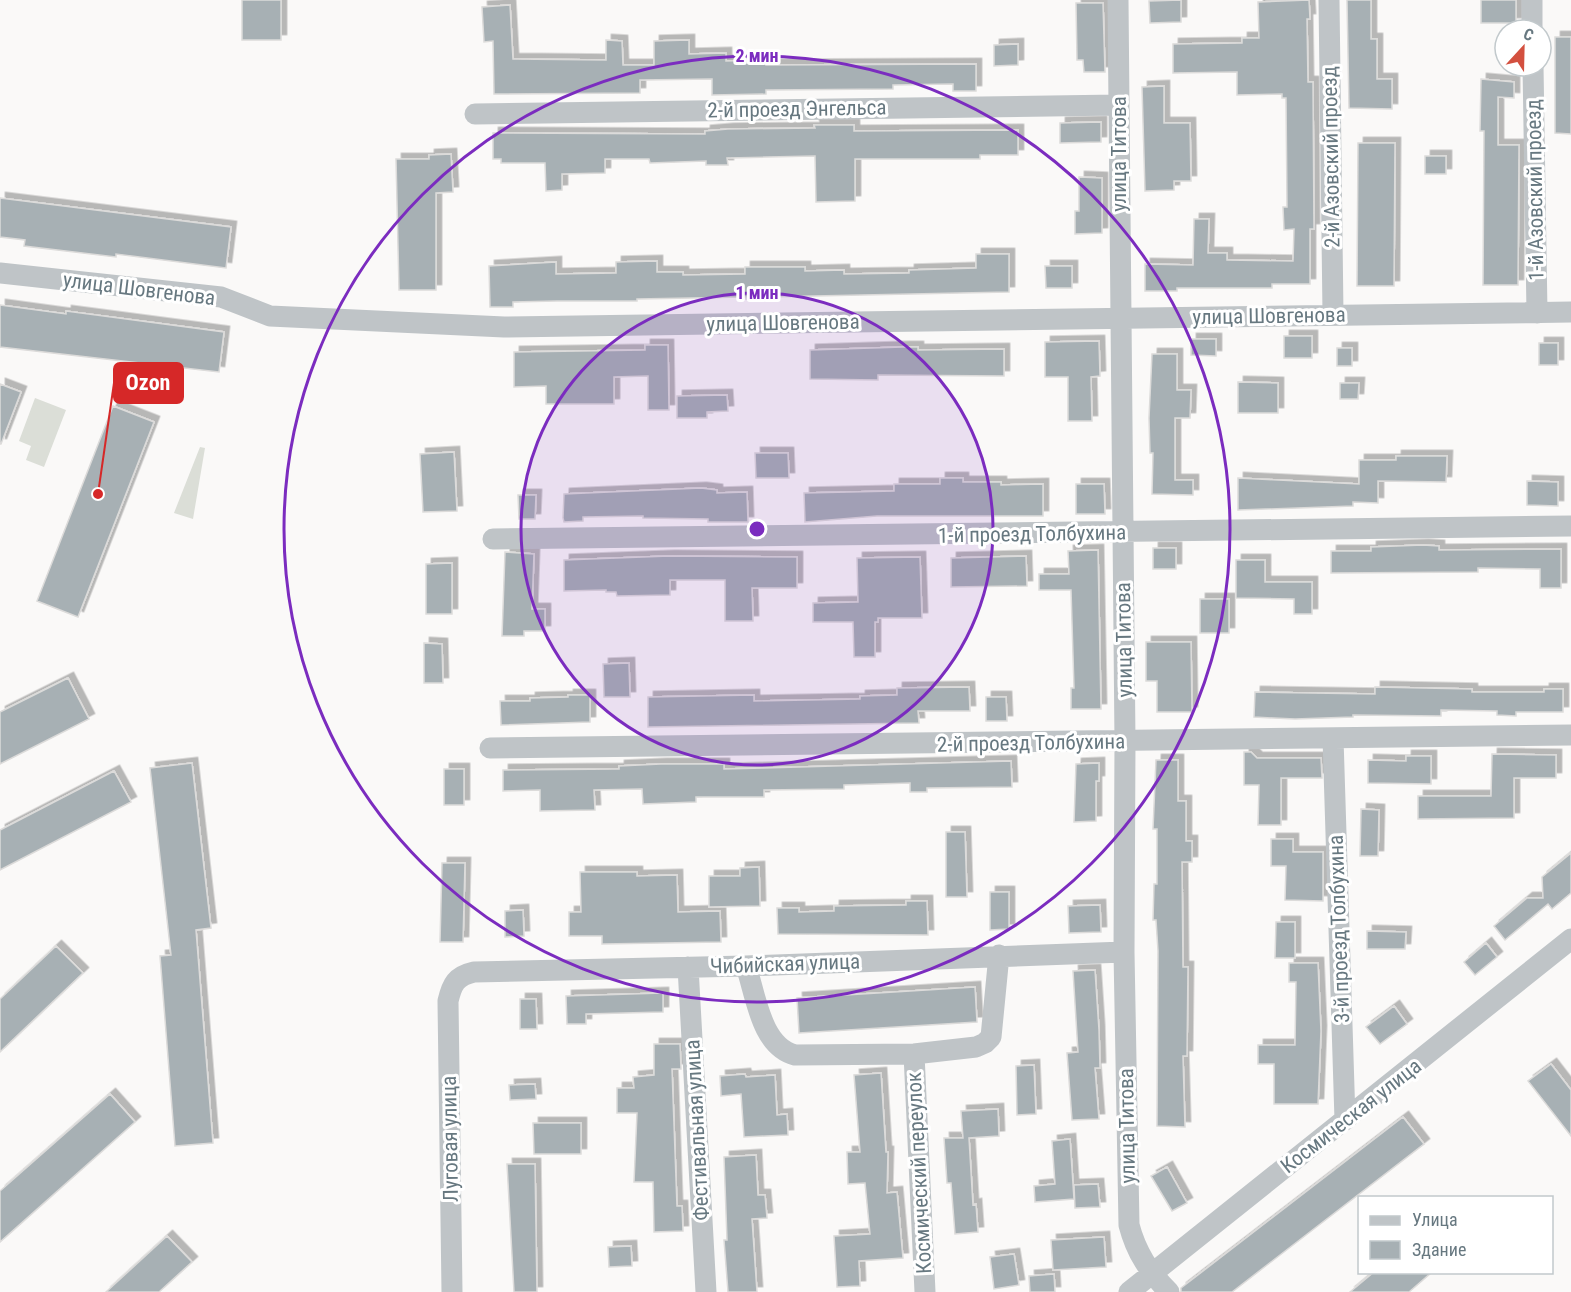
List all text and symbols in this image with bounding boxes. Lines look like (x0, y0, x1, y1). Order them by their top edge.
north arrow (1493, 18, 1553, 78)
text: С (1521, 24, 1536, 45)
text: 2 мин (735, 45, 779, 66)
street label: 2-й Азовский проезд (1317, 66, 1345, 248)
street label: 2-й проезд Энгельса (707, 95, 887, 123)
street label: улица Титова (1107, 96, 1131, 212)
street label: 1-й Азовский проезд (1521, 99, 1549, 281)
street label: улица Шовгенова (62, 268, 216, 310)
text: 1 мин (735, 282, 779, 303)
street label: улица Шовгенова (1192, 303, 1346, 329)
street label: улица Шовгенова (706, 310, 860, 336)
callout: Ozon (114, 363, 183, 403)
text: Ozon (126, 370, 170, 395)
centre of rings (747, 519, 767, 539)
street label: 1-й проезд Толбухина (938, 520, 1126, 548)
street label: улица Титова (1111, 582, 1137, 698)
street label: 2-й проезд Толбухина (937, 729, 1125, 757)
street label: 3-й проезд Толбухина (1324, 835, 1354, 1023)
street label: Чибийская улица (709, 949, 861, 979)
street label: Фестивальная улица (680, 1039, 714, 1221)
street label: Космическая улица (1276, 1054, 1426, 1178)
street label: улица Титова (1114, 1068, 1140, 1184)
street label: Космический переулок (902, 1071, 936, 1275)
street label: Луговая улица (437, 1076, 463, 1202)
legend (1358, 1196, 1553, 1274)
text: Улица (1412, 1209, 1458, 1230)
text: Здание (1412, 1239, 1466, 1260)

